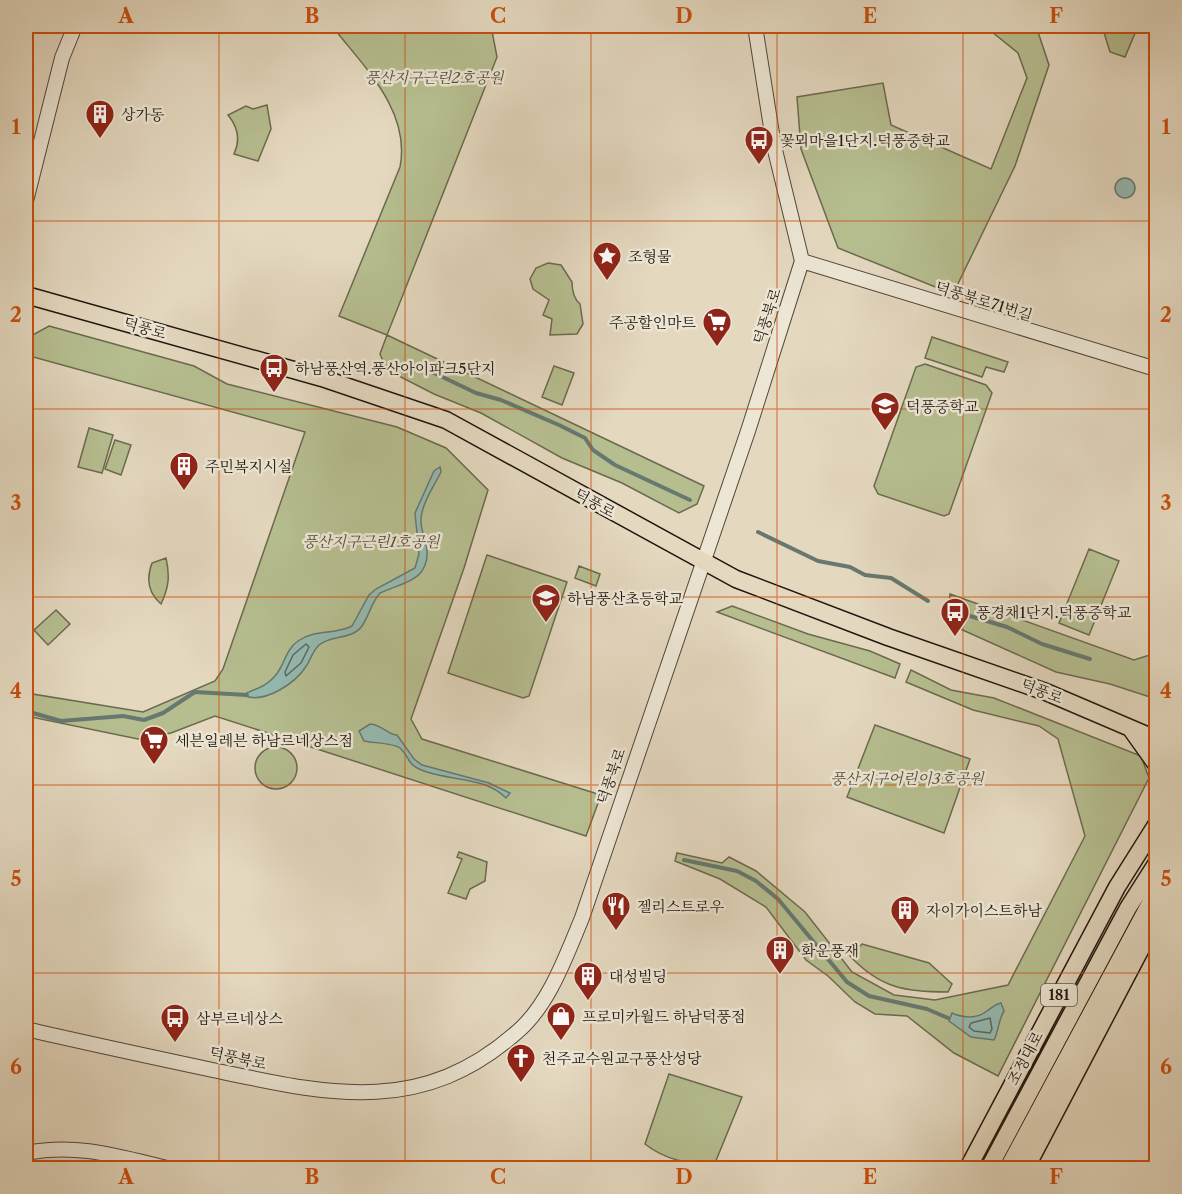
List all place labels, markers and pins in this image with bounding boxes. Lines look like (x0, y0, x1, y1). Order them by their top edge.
building icon: 상가동 (84, 98, 116, 140)
place label: 상가동 (121, 105, 165, 124)
bus stop icon: 꽃뫼마을1단지.덕풍중학교 (743, 124, 775, 166)
place label: 꽃뫼마을1단지.덕풍중학교 (780, 131, 950, 150)
place icon: 조형물 (591, 240, 623, 282)
place label: 조형물 (628, 247, 672, 266)
supermarket icon: 주공할인마트 (701, 306, 733, 348)
place label: 주공할인마트 (609, 313, 696, 332)
bus stop icon: 하남풍산역.풍산아이파크5단지 (258, 352, 290, 394)
place label: 하남풍산역.풍산아이파크5단지 (295, 359, 495, 378)
school or university icon: 덕풍중학교 (869, 390, 901, 432)
place label: 덕풍중학교 (906, 397, 979, 416)
building icon: 주민복지시설 (168, 450, 200, 492)
place label: 주민복지시설 (205, 457, 292, 476)
school or university icon: 하남풍산초등학교 (530, 582, 562, 624)
place label: 하남풍산초등학교 (567, 589, 683, 608)
bus stop icon: 풍경채1단지.덕풍중학교 (939, 596, 971, 638)
place label: 풍경채1단지.덕풍중학교 (976, 603, 1132, 622)
supermarket icon: 세븐일레븐 하남르네상스점 (138, 724, 170, 766)
place label: 세븐일레븐 하남르네상스점 (175, 731, 353, 750)
restaurant icon: 젤리스트로우 (600, 890, 632, 932)
building icon: 자이가이스트하남 (889, 894, 921, 936)
place label: 젤리스트로우 (637, 897, 724, 916)
place label: 자이가이스트하남 (926, 901, 1042, 920)
building icon: 화운풍재 (764, 934, 796, 976)
place label: 화운풍재 (801, 941, 859, 960)
building icon: 대성빌딩 (572, 960, 604, 1002)
place label: 대성빌딩 (609, 967, 667, 986)
shop icon: 프로미카월드 하남덕풍점 (545, 1000, 577, 1042)
bus stop icon: 삼부르네상스 (159, 1002, 191, 1044)
place label: 프로미카월드 하남덕풍점 (582, 1007, 745, 1026)
place label: 삼부르네상스 (196, 1009, 283, 1028)
church icon: 천주교수원교구풍산성당 (505, 1042, 537, 1084)
place label: 천주교수원교구풍산성당 (542, 1049, 702, 1068)

